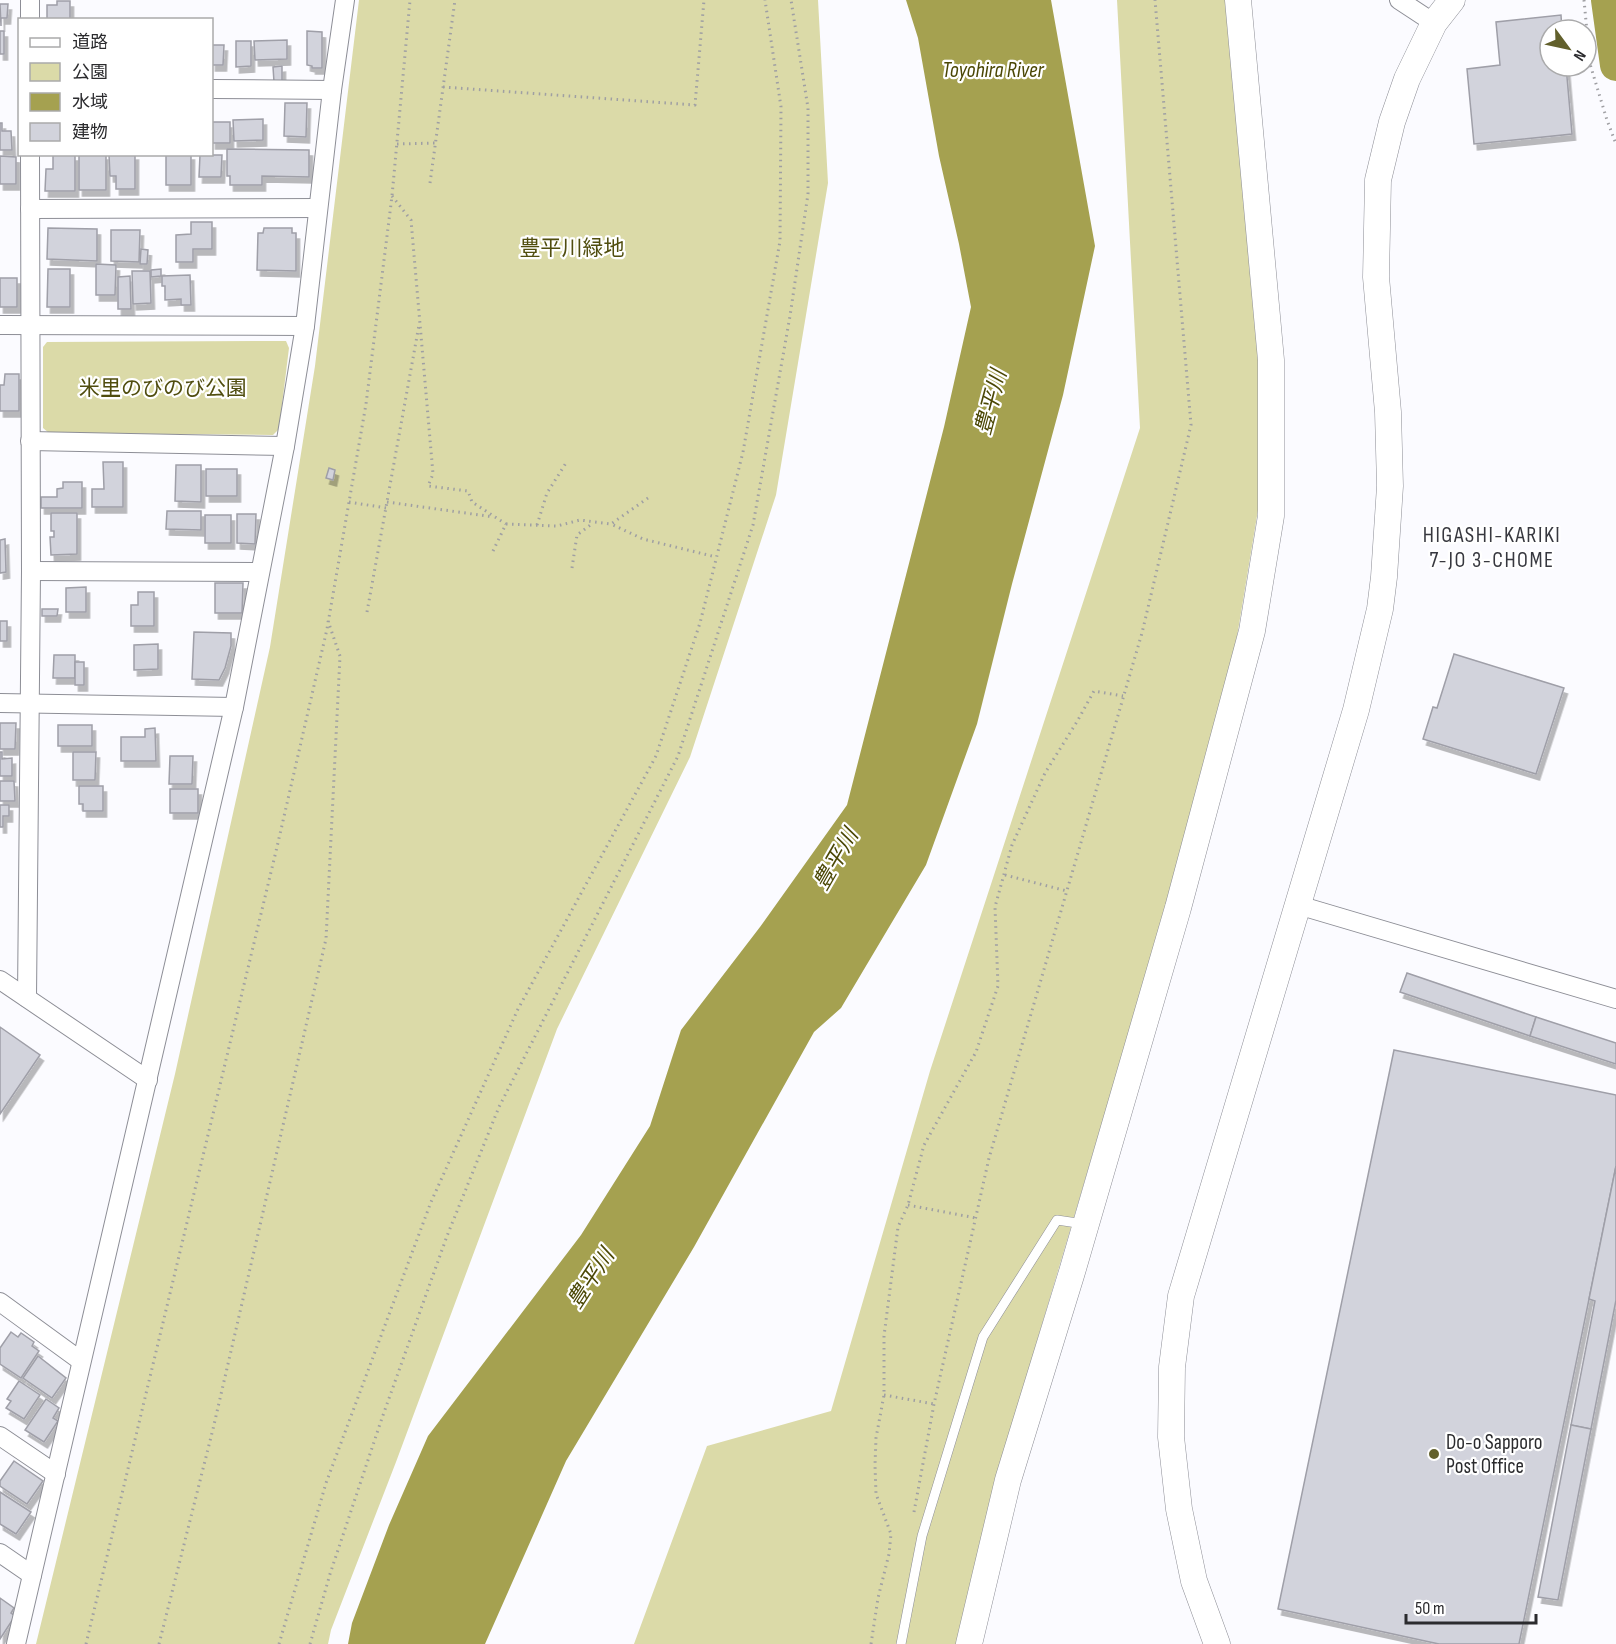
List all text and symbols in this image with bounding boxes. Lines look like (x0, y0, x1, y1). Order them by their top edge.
legend (18, 18, 213, 156)
north arrow (1538, 18, 1598, 78)
text: 道路 (72, 32, 108, 53)
text: N (1569, 47, 1590, 64)
water label: Toyohira River (942, 57, 1044, 84)
text: 公園 (72, 62, 108, 83)
text: 水域 (72, 92, 108, 113)
text: 建物 (72, 122, 108, 143)
park label: 豊平川緑地 (520, 236, 625, 261)
water label: 豊平川 (970, 365, 1014, 438)
park label: 米里のびのび公園 (79, 376, 247, 401)
district label: HIGASHI-KARIKI 7-JO 3-CHOME (1423, 522, 1561, 574)
water label: 豊平川 (808, 823, 865, 895)
water label: 豊平川 (562, 1242, 622, 1314)
place label: Do-o Sapporo Post Office (1446, 1430, 1542, 1479)
marker: Do-o Sapporo Post Office (1427, 1447, 1441, 1461)
scale bar (1406, 1587, 1536, 1625)
text: 50 m (1415, 1598, 1445, 1619)

